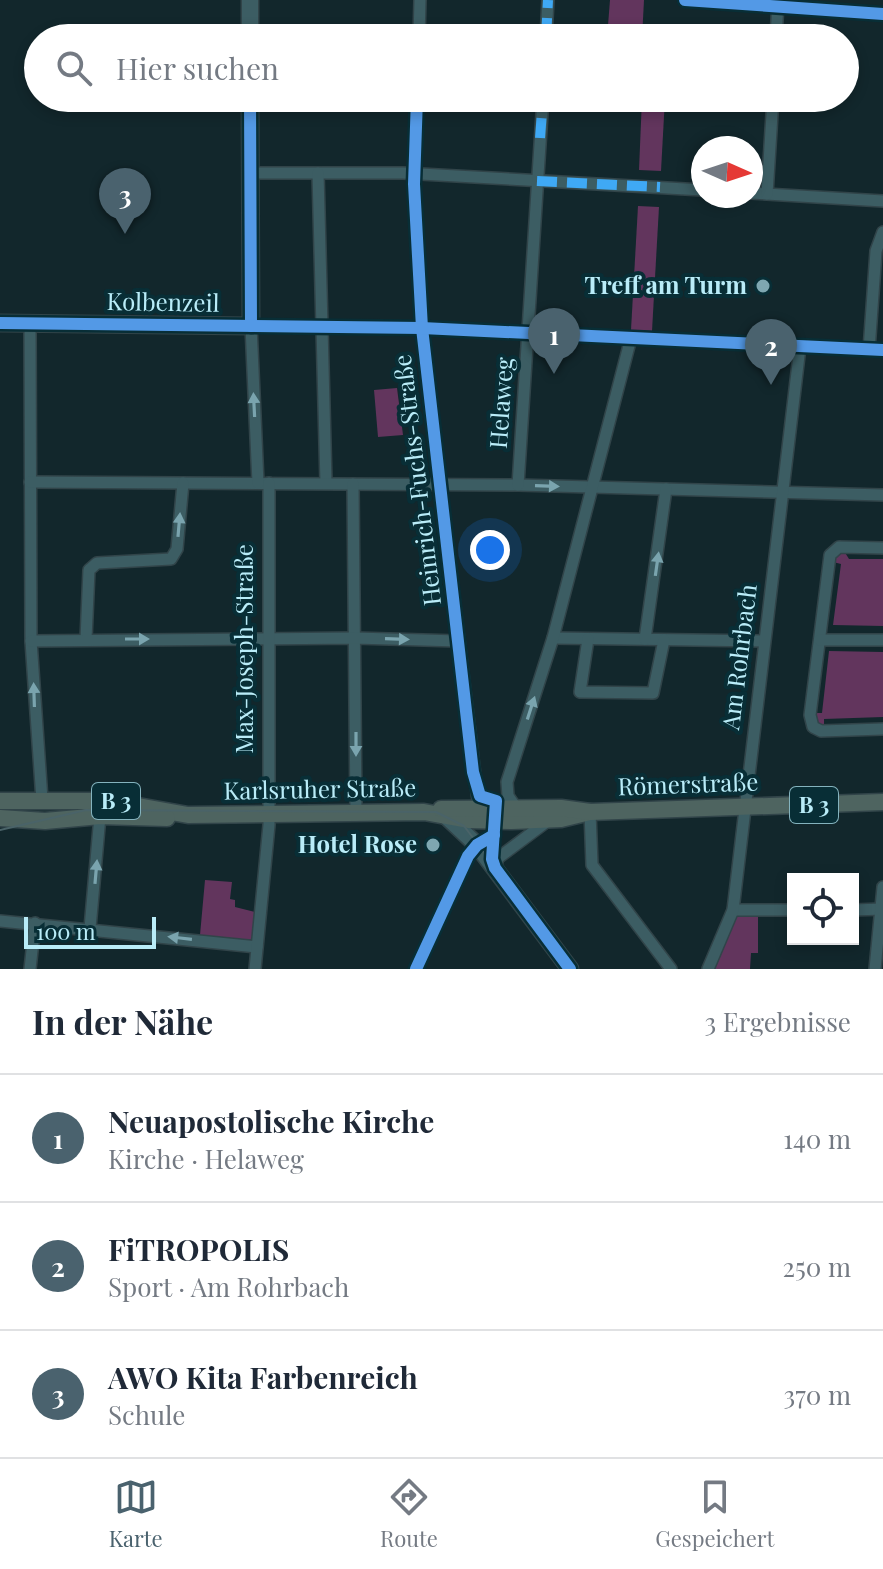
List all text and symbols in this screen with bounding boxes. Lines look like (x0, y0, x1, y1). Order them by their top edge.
search box (24, 24, 859, 112)
icon: search (52, 46, 96, 90)
text: Hier suchen (116, 48, 279, 88)
north arrow (691, 136, 763, 208)
pin: 3 (99, 168, 151, 234)
place label: Treff am Turm (584, 268, 747, 300)
marker: Treff am Turm (754, 277, 772, 295)
street label: Kolbenzeil (106, 284, 220, 318)
pin: 1 (528, 308, 580, 374)
pin: 2 (745, 319, 797, 385)
street label: Heinrich-Fuchs-Straße (385, 353, 447, 608)
street label: Helaweg (481, 356, 519, 450)
one-way arrow (248, 392, 261, 417)
one-way arrow (535, 480, 560, 493)
one-way arrow (173, 512, 186, 537)
your location (470, 530, 510, 570)
street label: Max-Joseph-Straße (227, 544, 259, 754)
one-way arrow (651, 552, 664, 577)
street label: Am Rohrbach (713, 582, 763, 732)
one-way arrow (125, 633, 150, 645)
one-way arrow (385, 633, 410, 646)
one-way arrow (27, 682, 40, 707)
one-way arrow (525, 695, 537, 719)
one-way arrow (349, 732, 362, 757)
street label: Römerstraße (617, 765, 759, 801)
street label: Karlsruher Straße (223, 770, 417, 806)
road number: B 3 (92, 783, 140, 819)
road number: B 3 (790, 787, 838, 823)
place label: Hotel Rose (298, 827, 417, 859)
marker: Hotel Rose (424, 836, 442, 854)
one-way arrow (90, 859, 103, 884)
map controls (787, 873, 859, 945)
button: locate (787, 873, 859, 945)
scale bar (24, 913, 156, 949)
text: 100 m (36, 916, 96, 946)
one-way arrow (167, 931, 192, 944)
text: In der Nähe (32, 998, 213, 1044)
text: 3 Ergebnisse (705, 1004, 851, 1039)
text: Neuapostolische Kirche (108, 1101, 434, 1141)
text: 1 (53, 1121, 63, 1156)
text: 140 m (783, 1121, 851, 1156)
text: Kirche · Helaweg (108, 1141, 304, 1176)
text: FiTROPOLIS (108, 1229, 289, 1269)
text: 2 (51, 1249, 65, 1284)
text: 250 m (783, 1249, 851, 1284)
text: Sport · Am Rohrbach (108, 1269, 349, 1304)
text: AWO Kita Farbenreich (108, 1357, 418, 1397)
text: 3 (52, 1377, 64, 1412)
text: 370 m (784, 1377, 851, 1412)
text: Schule (108, 1397, 185, 1432)
tab: Karte (109, 1475, 163, 1553)
tab: Route (380, 1475, 438, 1553)
tab: Gespeichert (655, 1475, 774, 1553)

